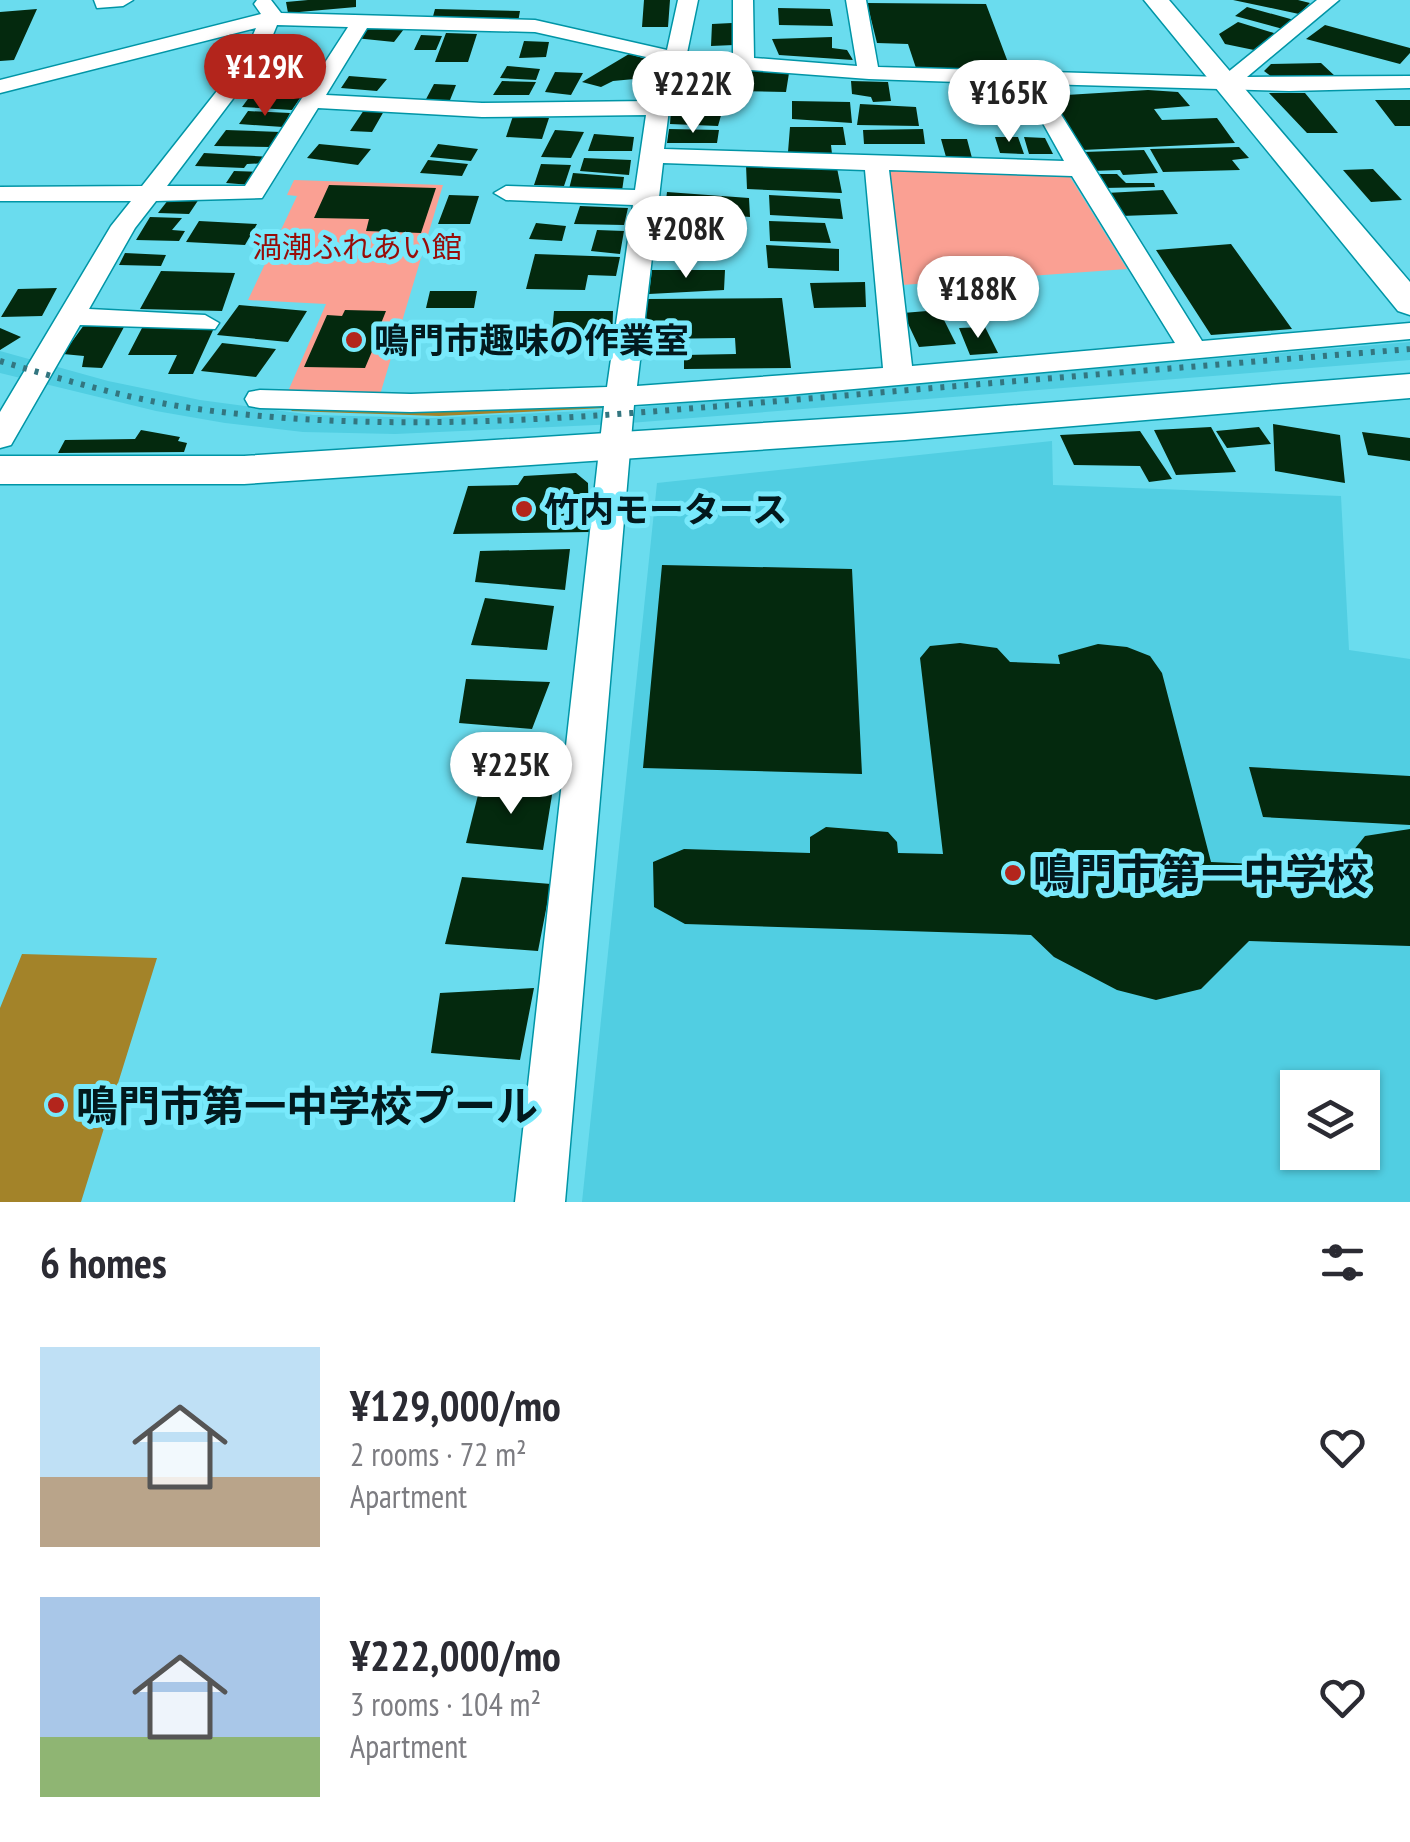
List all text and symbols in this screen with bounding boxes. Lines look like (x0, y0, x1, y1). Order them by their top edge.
pin: ¥129K (195, 34, 335, 119)
text: ¥129K (226, 45, 304, 87)
pin: ¥222K (623, 51, 763, 136)
pin: ¥165K (939, 60, 1079, 145)
text: ¥222K (654, 62, 732, 104)
text: ¥165K (970, 71, 1048, 113)
pin: ¥208K (616, 196, 756, 281)
text: ¥208K (647, 207, 725, 249)
park label: 渦潮ふれあい館 (252, 227, 462, 266)
pin: ¥188K (908, 256, 1048, 341)
text: ¥188K (939, 267, 1017, 309)
place label: 鳴門市趣味の作業室 (374, 317, 689, 363)
marker: 鳴門市趣味の作業室 (343, 329, 365, 351)
place label: 竹内モータース (544, 486, 787, 532)
marker: 竹内モータース (513, 498, 535, 520)
pin: ¥225K (441, 732, 581, 817)
text: ¥225K (472, 743, 550, 785)
place label: 鳴門市第一中学校 (1033, 846, 1369, 901)
marker: 鳴門市第一中学校 (1002, 862, 1024, 884)
map controls (1280, 1070, 1380, 1170)
button: layers (1280, 1070, 1380, 1170)
place label: 鳴門市第一中学校プール (76, 1078, 538, 1133)
marker: 鳴門市第一中学校プール (45, 1094, 67, 1116)
text: 6 homes (40, 1235, 167, 1290)
icon: filters (1315, 1235, 1370, 1290)
text: ¥129,000/mo (350, 1378, 561, 1433)
icon: home (120, 1387, 240, 1507)
icon: heart (1315, 1420, 1370, 1475)
text: 2 rooms · 72 m² (350, 1433, 527, 1475)
text: Apartment (350, 1475, 467, 1517)
text: ¥222,000/mo (350, 1628, 561, 1683)
icon: home (120, 1637, 240, 1757)
icon: heart (1315, 1670, 1370, 1725)
text: 3 rooms · 104 m² (350, 1683, 541, 1725)
text: Apartment (350, 1725, 467, 1767)

